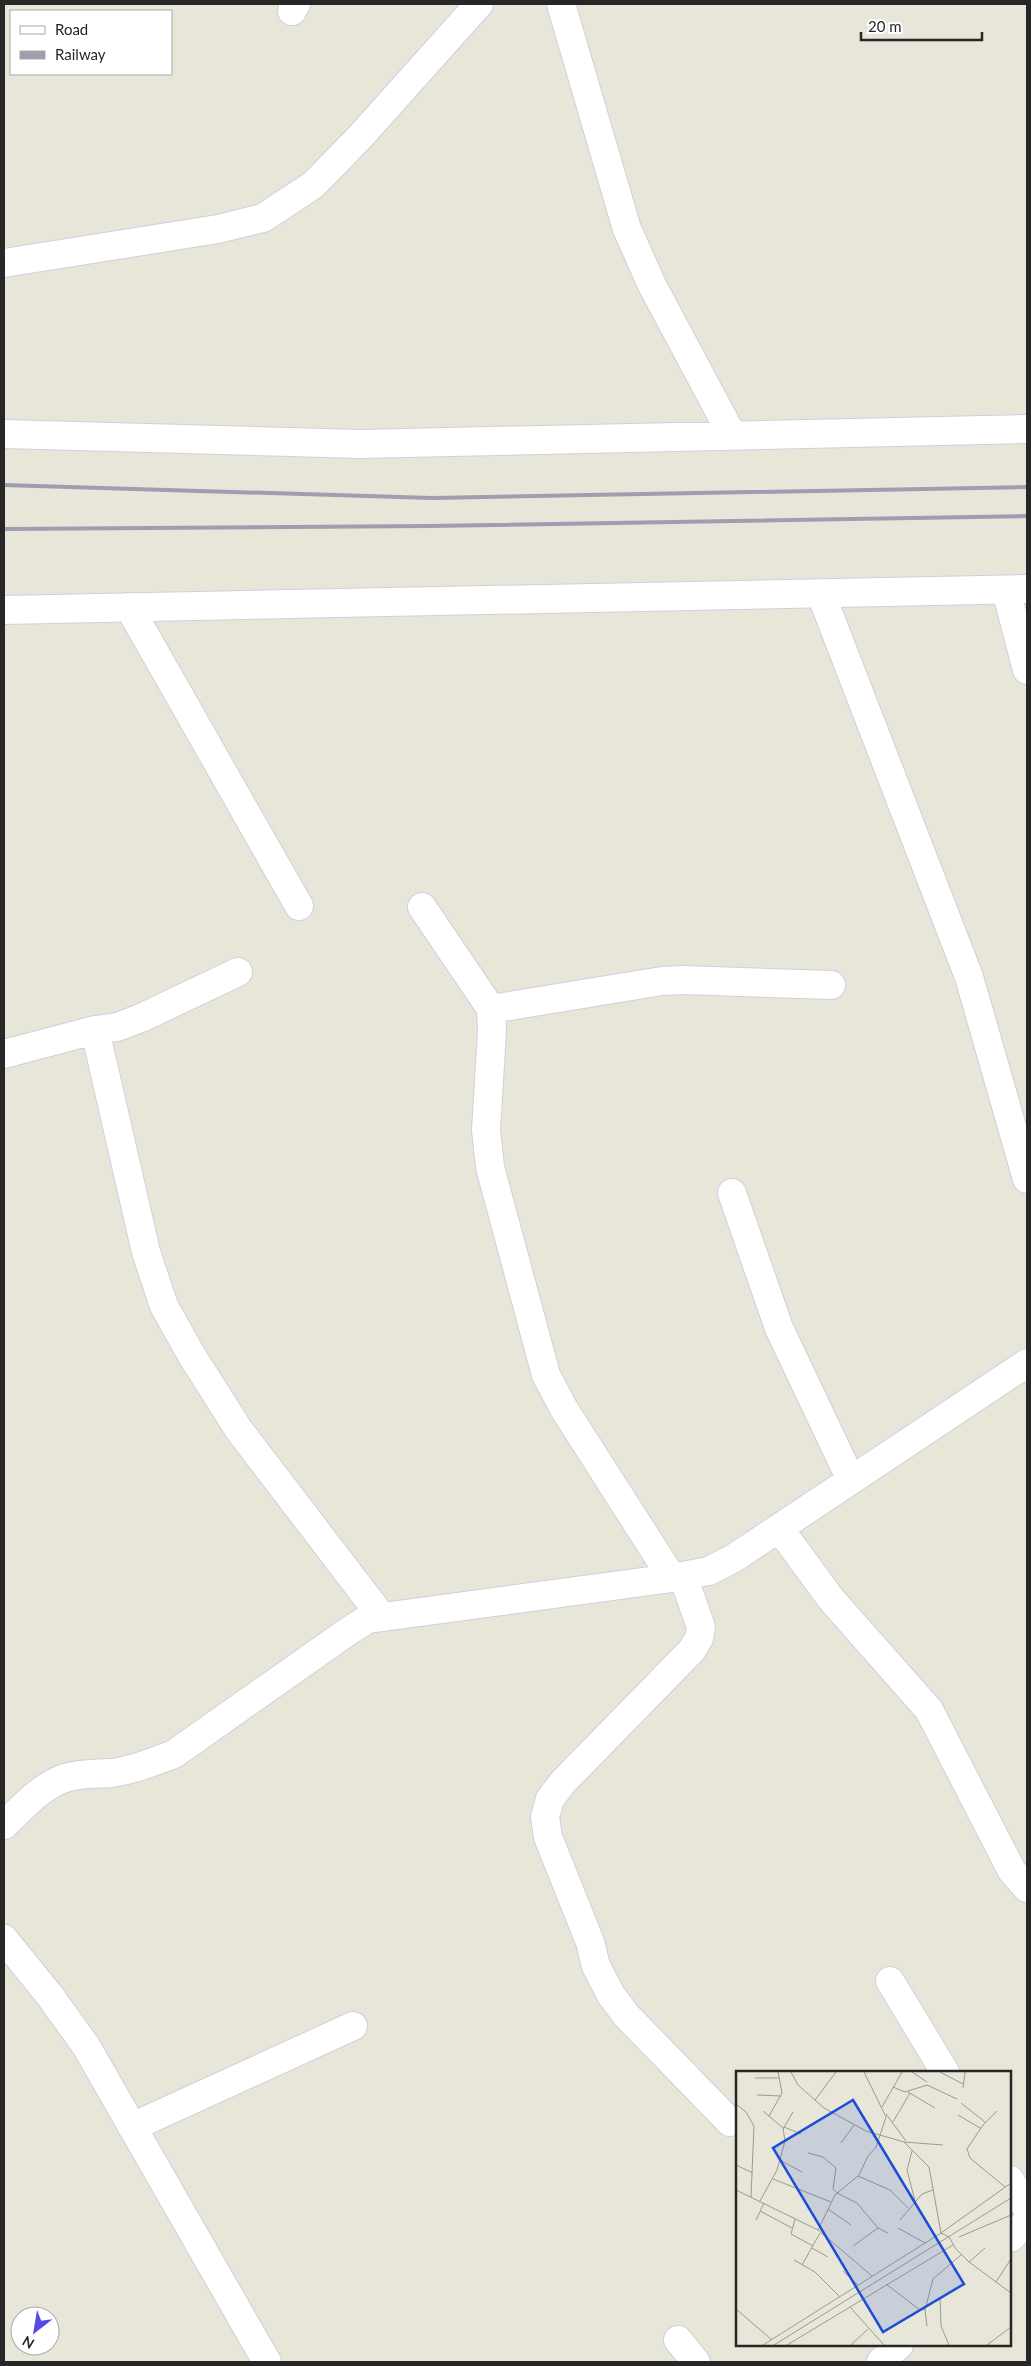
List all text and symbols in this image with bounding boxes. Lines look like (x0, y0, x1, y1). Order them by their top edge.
legend (10, 10, 172, 75)
scale bar (861, 10, 982, 42)
text: 20 m (868, 17, 902, 35)
text: Road (55, 20, 88, 38)
text: Railway (55, 45, 106, 63)
inset map (736, 2071, 1011, 2346)
north arrow (10, 2306, 60, 2356)
text: N (19, 2333, 37, 2353)

